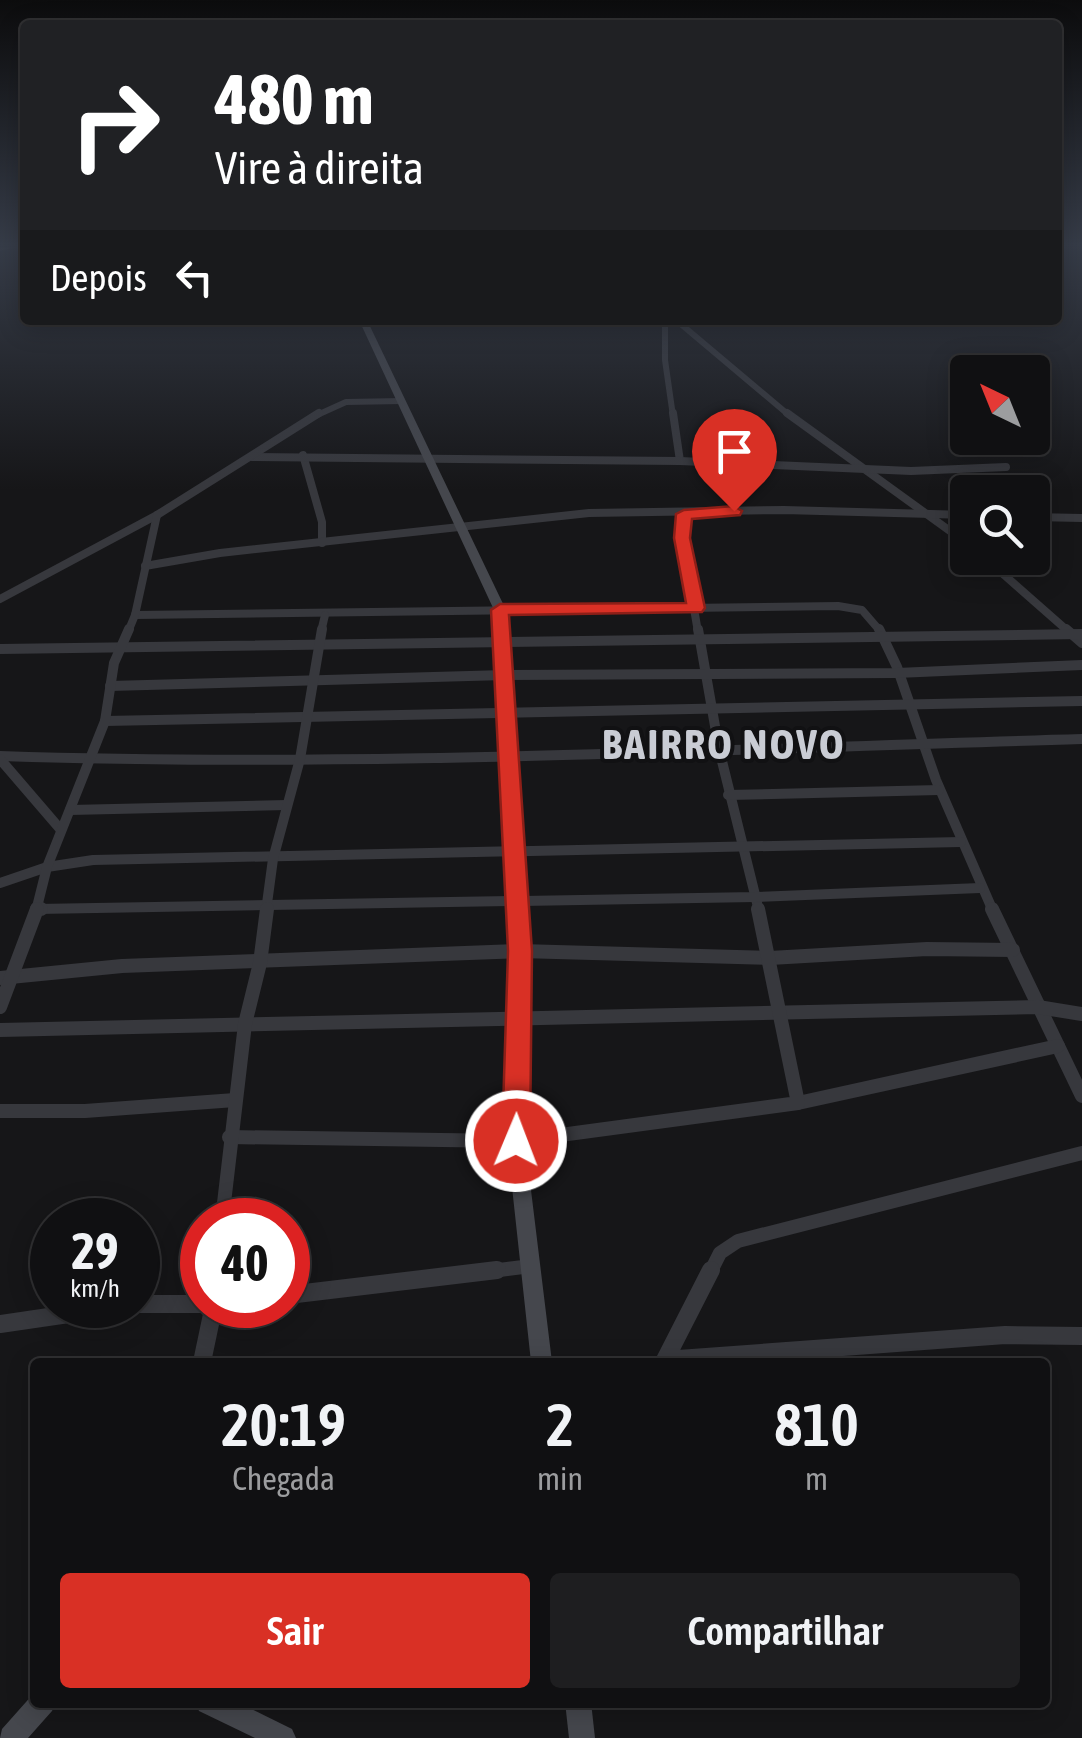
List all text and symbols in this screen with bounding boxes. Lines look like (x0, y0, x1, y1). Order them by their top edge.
text: 480 m (215, 59, 374, 139)
icon: right (50, 60, 180, 190)
text: Vire à direita (215, 142, 424, 194)
icon: left (167, 250, 222, 305)
text: Depois (50, 256, 147, 299)
north arrow (950, 355, 1050, 455)
map controls (950, 355, 1050, 575)
pin (692, 409, 777, 512)
icon: arrive (707, 424, 762, 479)
button: search (950, 475, 1050, 575)
district label: BAIRRO NOVO (602, 720, 846, 768)
position arrow (464, 1089, 568, 1193)
speed limit sign: 40 (180, 1198, 310, 1328)
text: 29 (71, 1222, 118, 1280)
text: km/h (70, 1274, 120, 1302)
text: 20:19 (221, 1390, 346, 1459)
text: 2 (546, 1390, 574, 1459)
text: 810 (774, 1390, 859, 1459)
text: Chegada (232, 1460, 335, 1497)
text: min (537, 1460, 583, 1497)
text: m (805, 1460, 828, 1497)
button: Sair (60, 1573, 530, 1688)
button: Compartilhar (550, 1573, 1020, 1688)

